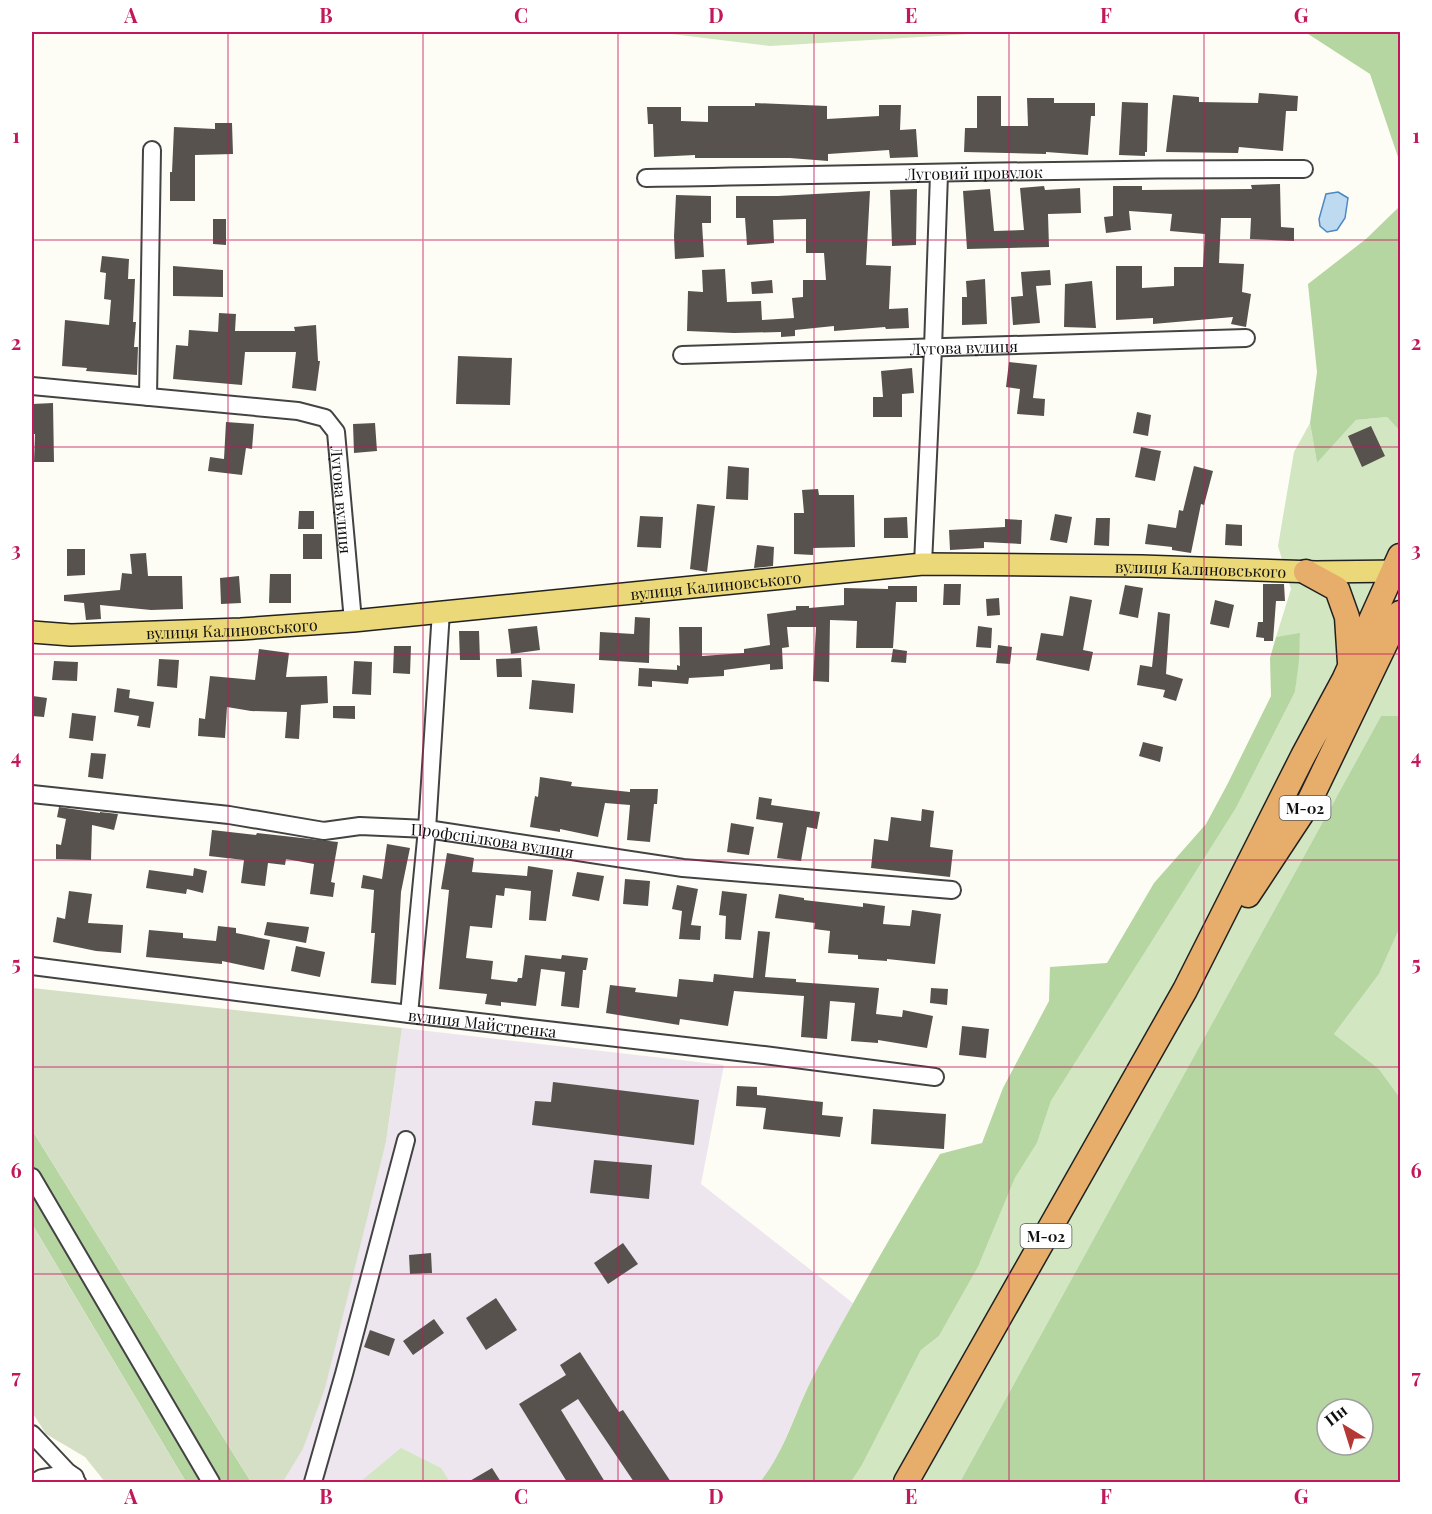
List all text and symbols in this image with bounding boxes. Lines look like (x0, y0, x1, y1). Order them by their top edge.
text: A (123, 1, 138, 28)
text: B (319, 1, 333, 28)
text: C (514, 1, 528, 28)
text: D (708, 1, 724, 28)
text: E (905, 1, 917, 28)
text: F (1100, 1, 1112, 28)
text: G (1294, 1, 1309, 28)
text: 1 (12, 121, 20, 148)
text: 1 (1412, 121, 1420, 148)
street label: Луговий провулок (904, 160, 1043, 184)
text: 2 (11, 328, 21, 355)
text: 2 (1411, 328, 1421, 355)
street label: Лугова вулиця (908, 334, 1019, 359)
street label: Лугова вулиця (327, 444, 357, 555)
text: 3 (11, 535, 21, 562)
text: 3 (1411, 535, 1421, 562)
street label: вулиця Калиновського (1115, 555, 1287, 581)
street label: вулиця Калиновського (629, 566, 802, 604)
street label: вулиця Калиновського (146, 613, 318, 643)
text: 4 (11, 742, 21, 769)
text: 4 (1411, 742, 1421, 769)
road number: М-02 (1280, 796, 1330, 820)
street label: Профспілкова вулиця (410, 818, 576, 862)
text: 5 (11, 949, 21, 976)
text: 5 (1411, 949, 1421, 976)
street label: вулиця Майстренка (407, 1003, 558, 1041)
text: 6 (10, 1156, 22, 1183)
text: 6 (1410, 1156, 1422, 1183)
road number: М-02 (1020, 1224, 1072, 1248)
text: 7 (11, 1362, 21, 1389)
text: 7 (1411, 1362, 1421, 1389)
north arrow (1315, 1397, 1375, 1457)
text: Пн (1320, 1399, 1351, 1430)
text: A (123, 1482, 138, 1509)
text: B (319, 1482, 333, 1509)
text: C (514, 1482, 528, 1509)
text: D (708, 1482, 724, 1509)
text: E (905, 1482, 917, 1509)
text: F (1100, 1482, 1112, 1509)
text: G (1294, 1482, 1309, 1509)

